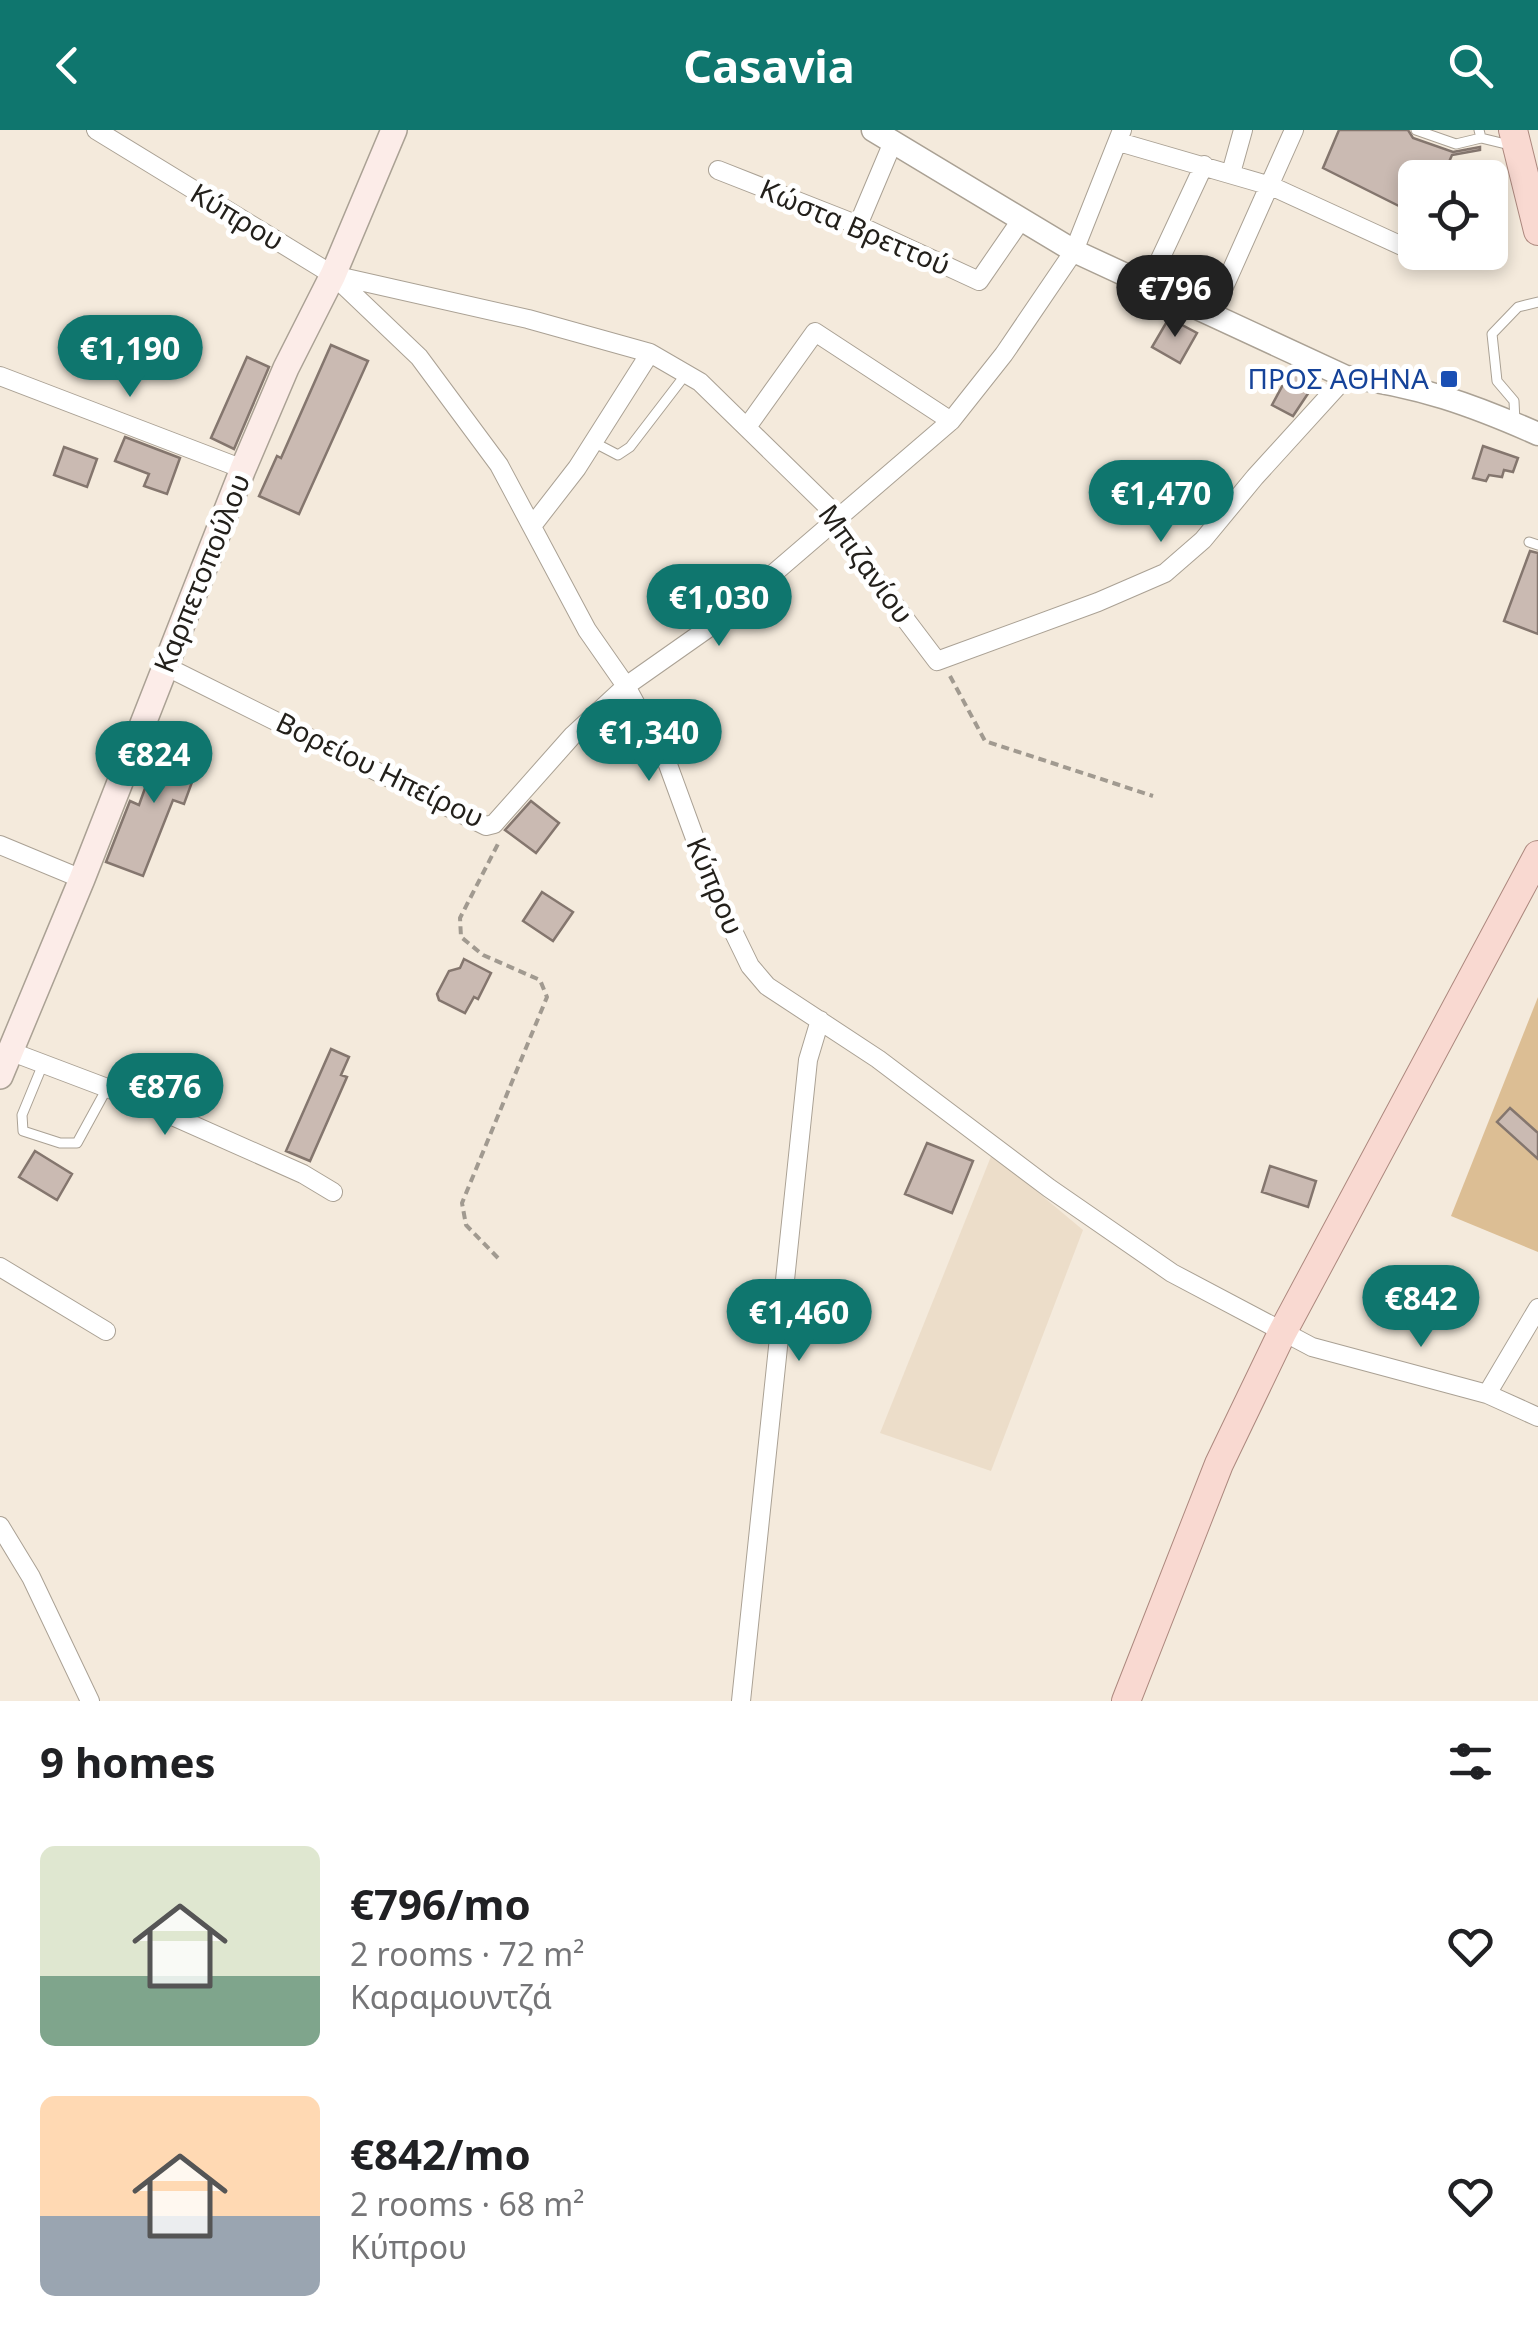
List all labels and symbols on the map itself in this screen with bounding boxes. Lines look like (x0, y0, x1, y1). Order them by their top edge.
street label: Κώστα Βρεττού (754, 169, 956, 283)
street label: Κύπρου (184, 173, 291, 259)
pin: €796 (1116, 255, 1234, 340)
pin: €1,190 (49, 315, 211, 400)
place label: ΠΡΟΣ ΑΘΗΝΑ (1248, 359, 1429, 397)
marker: ΠΡΟΣ ΑΘΗΝΑ (1438, 368, 1460, 390)
pin: €1,470 (1080, 460, 1242, 545)
street label: Καρπετοπούλου (144, 468, 258, 678)
street label: Μπιζανίου (811, 496, 923, 631)
pin: €1,030 (638, 564, 800, 649)
pin: €1,340 (568, 699, 730, 784)
street label: Βορείου Ηπείρου (270, 702, 491, 836)
pin: €824 (95, 721, 213, 806)
street label: Κύπρου (678, 831, 753, 940)
pin: €876 (106, 1053, 224, 1138)
pin: €842 (1362, 1265, 1480, 1350)
pin: €1,460 (718, 1279, 880, 1364)

